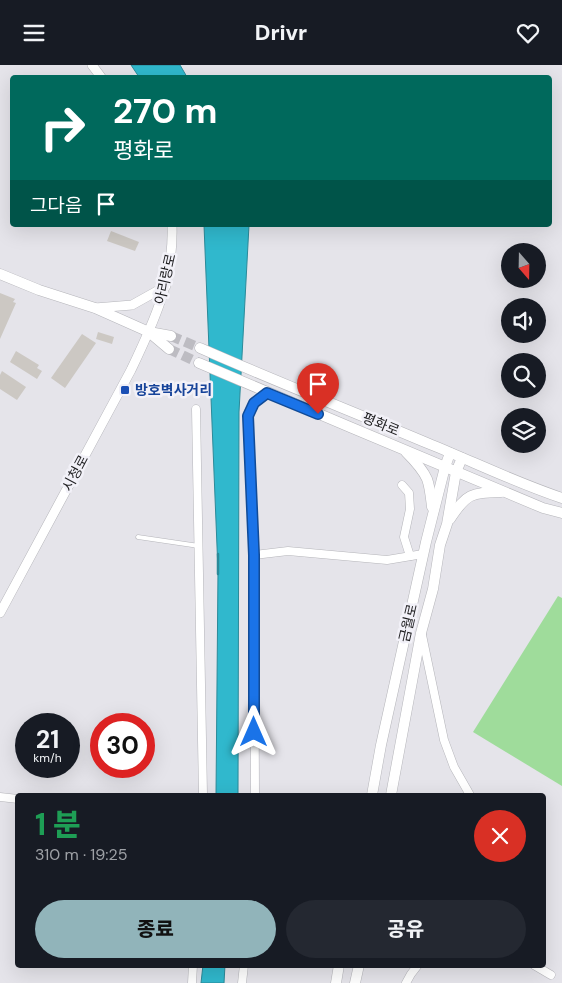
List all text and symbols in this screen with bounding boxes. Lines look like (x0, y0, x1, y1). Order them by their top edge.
text: Drivr (255, 18, 307, 47)
icon: menu (20, 19, 48, 47)
icon: heart (514, 19, 542, 47)
text: 270 m (113, 88, 217, 134)
icon: right (30, 95, 95, 160)
text: 평화로 (113, 136, 174, 165)
icon: arrive (92, 190, 120, 218)
text: 그다음 (30, 193, 82, 218)
north arrow (501, 243, 546, 287)
map controls (501, 243, 546, 453)
street label: 아리랑로 (150, 252, 180, 306)
button: sound (501, 298, 546, 343)
button: search (501, 353, 546, 398)
pin (297, 363, 339, 414)
icon: arrive (304, 370, 332, 398)
place label: 방호벽사거리 (135, 381, 212, 399)
marker: 방호벽사거리 (119, 384, 131, 396)
street label: 평화로 (360, 408, 402, 440)
button: layers (501, 408, 546, 453)
street label: 시청로 (58, 452, 92, 494)
street label: 금월로 (395, 602, 421, 644)
position arrow (227, 705, 279, 757)
speed limit sign: 30 (90, 713, 155, 778)
text: 21 (36, 723, 59, 756)
text: km/h (33, 750, 62, 766)
text: 1 분 (35, 805, 81, 844)
button: close (474, 810, 526, 862)
text: 310 m · 19:25 (35, 844, 128, 865)
button: 종료 (35, 900, 276, 958)
button: 공유 (286, 900, 526, 958)

